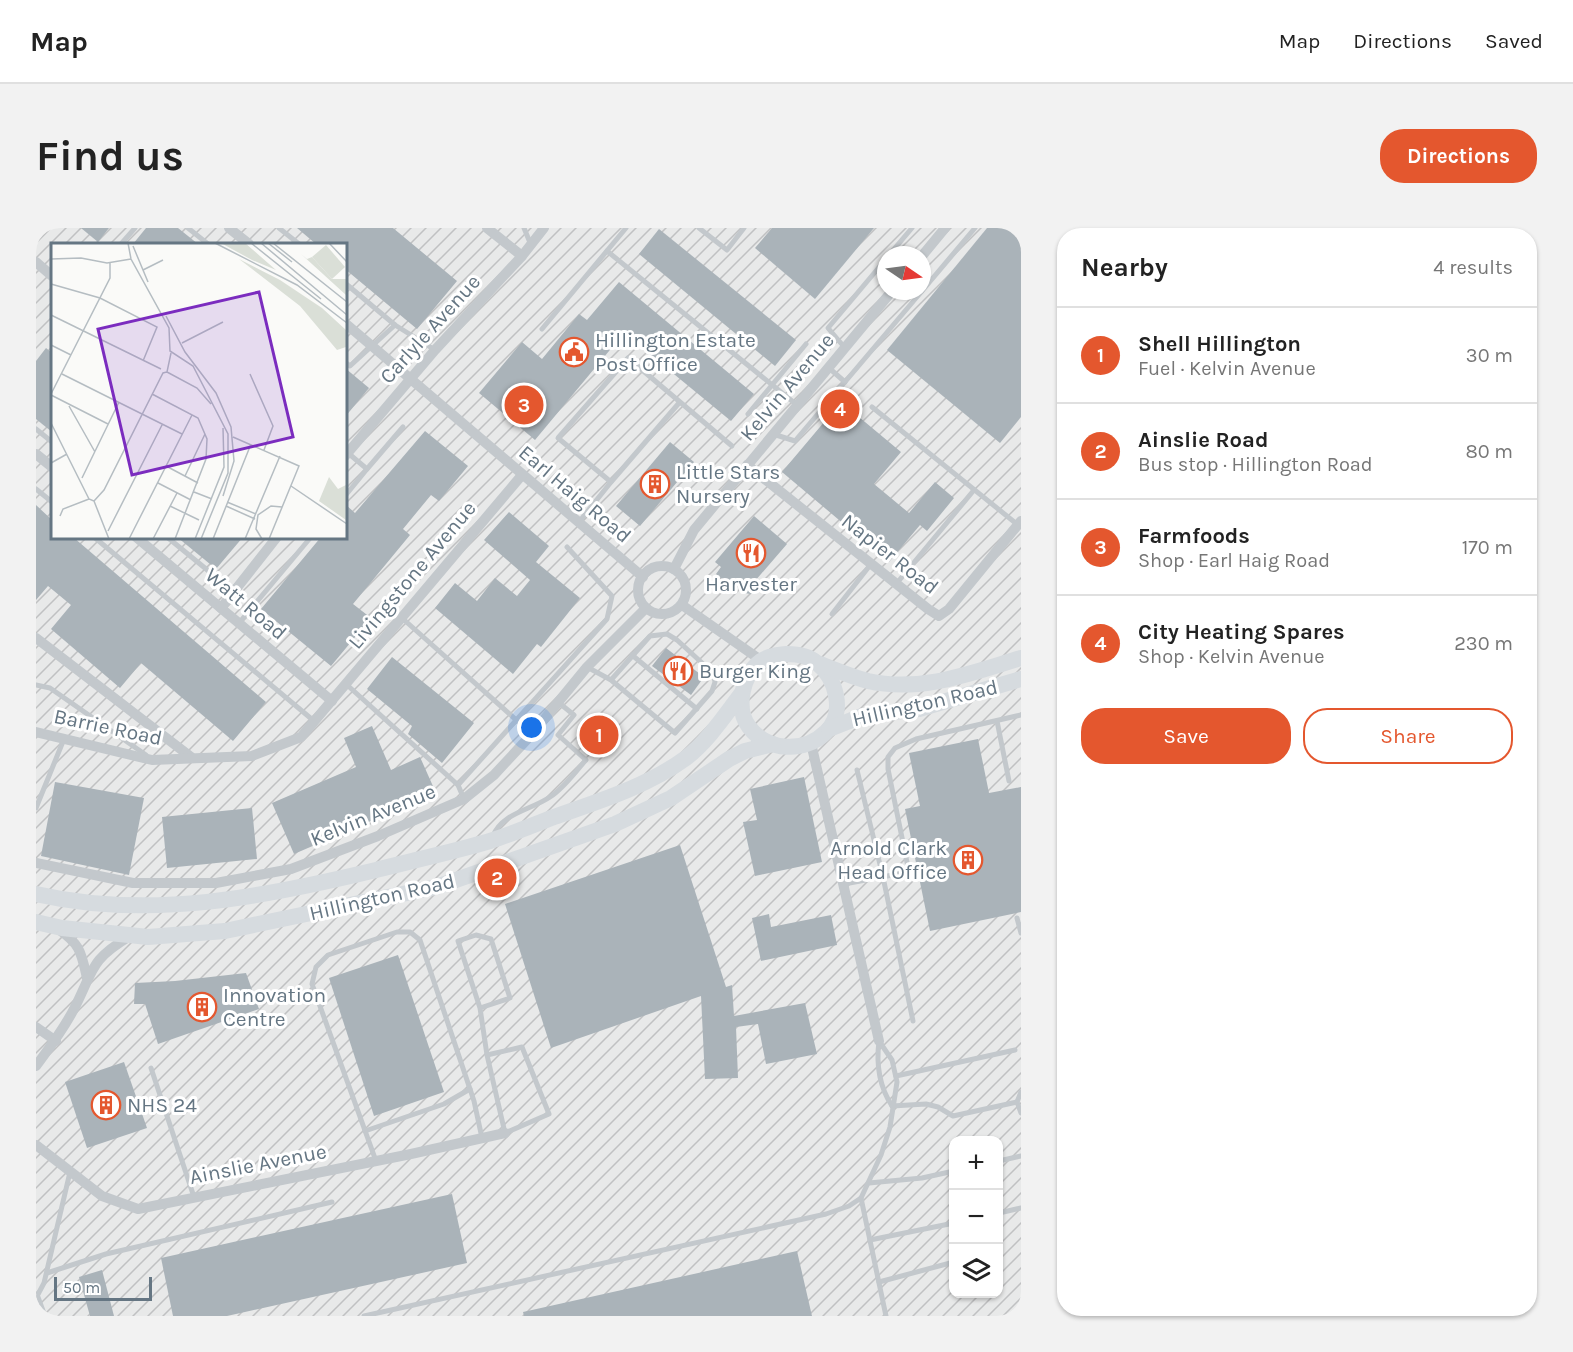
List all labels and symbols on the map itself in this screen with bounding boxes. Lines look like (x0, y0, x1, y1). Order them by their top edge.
inset map (51, 243, 346, 538)
north arrow (877, 246, 931, 300)
street label: Carlyle Avenue (375, 270, 485, 388)
place label: Hillington Estate Post Office (595, 328, 756, 376)
street label: Kelvin Avenue (735, 328, 839, 446)
public building icon: Hillington Estate Post Office (558, 336, 590, 368)
pin: 3 (504, 382, 544, 428)
pin: 4 (820, 386, 860, 432)
street label: Earl Haig Road (514, 440, 636, 548)
place label: Little Stars Nursery (676, 460, 780, 508)
building icon: Little Stars Nursery (639, 468, 671, 500)
street label: Livingstone Avenue (343, 496, 481, 654)
street label: Napier Road (837, 509, 943, 599)
restaurant icon: Harvester (735, 537, 767, 569)
street label: Watt Road (200, 563, 292, 645)
place label: Harvester (705, 572, 797, 596)
restaurant icon: Burger King (662, 655, 694, 687)
place label: Burger King (699, 659, 811, 683)
street label: Hillington Road (850, 675, 1000, 731)
street label: Barrie Road (52, 704, 164, 750)
pin: 1 (580, 712, 618, 758)
your location (517, 713, 546, 742)
street label: Kelvin Avenue (307, 779, 439, 851)
place label: Arnold Clark Head Office (830, 836, 947, 884)
building icon: Arnold Clark Head Office (952, 844, 984, 876)
pin: 2 (478, 856, 516, 900)
street label: Hillington Road (307, 869, 457, 925)
place label: Innovation Centre (223, 983, 326, 1031)
building icon: Innovation Centre (186, 991, 218, 1023)
building icon: NHS 24 (90, 1089, 122, 1121)
place label: NHS 24 (127, 1093, 197, 1117)
street label: Ainslie Avenue (187, 1139, 329, 1189)
scale bar (54, 1274, 152, 1302)

